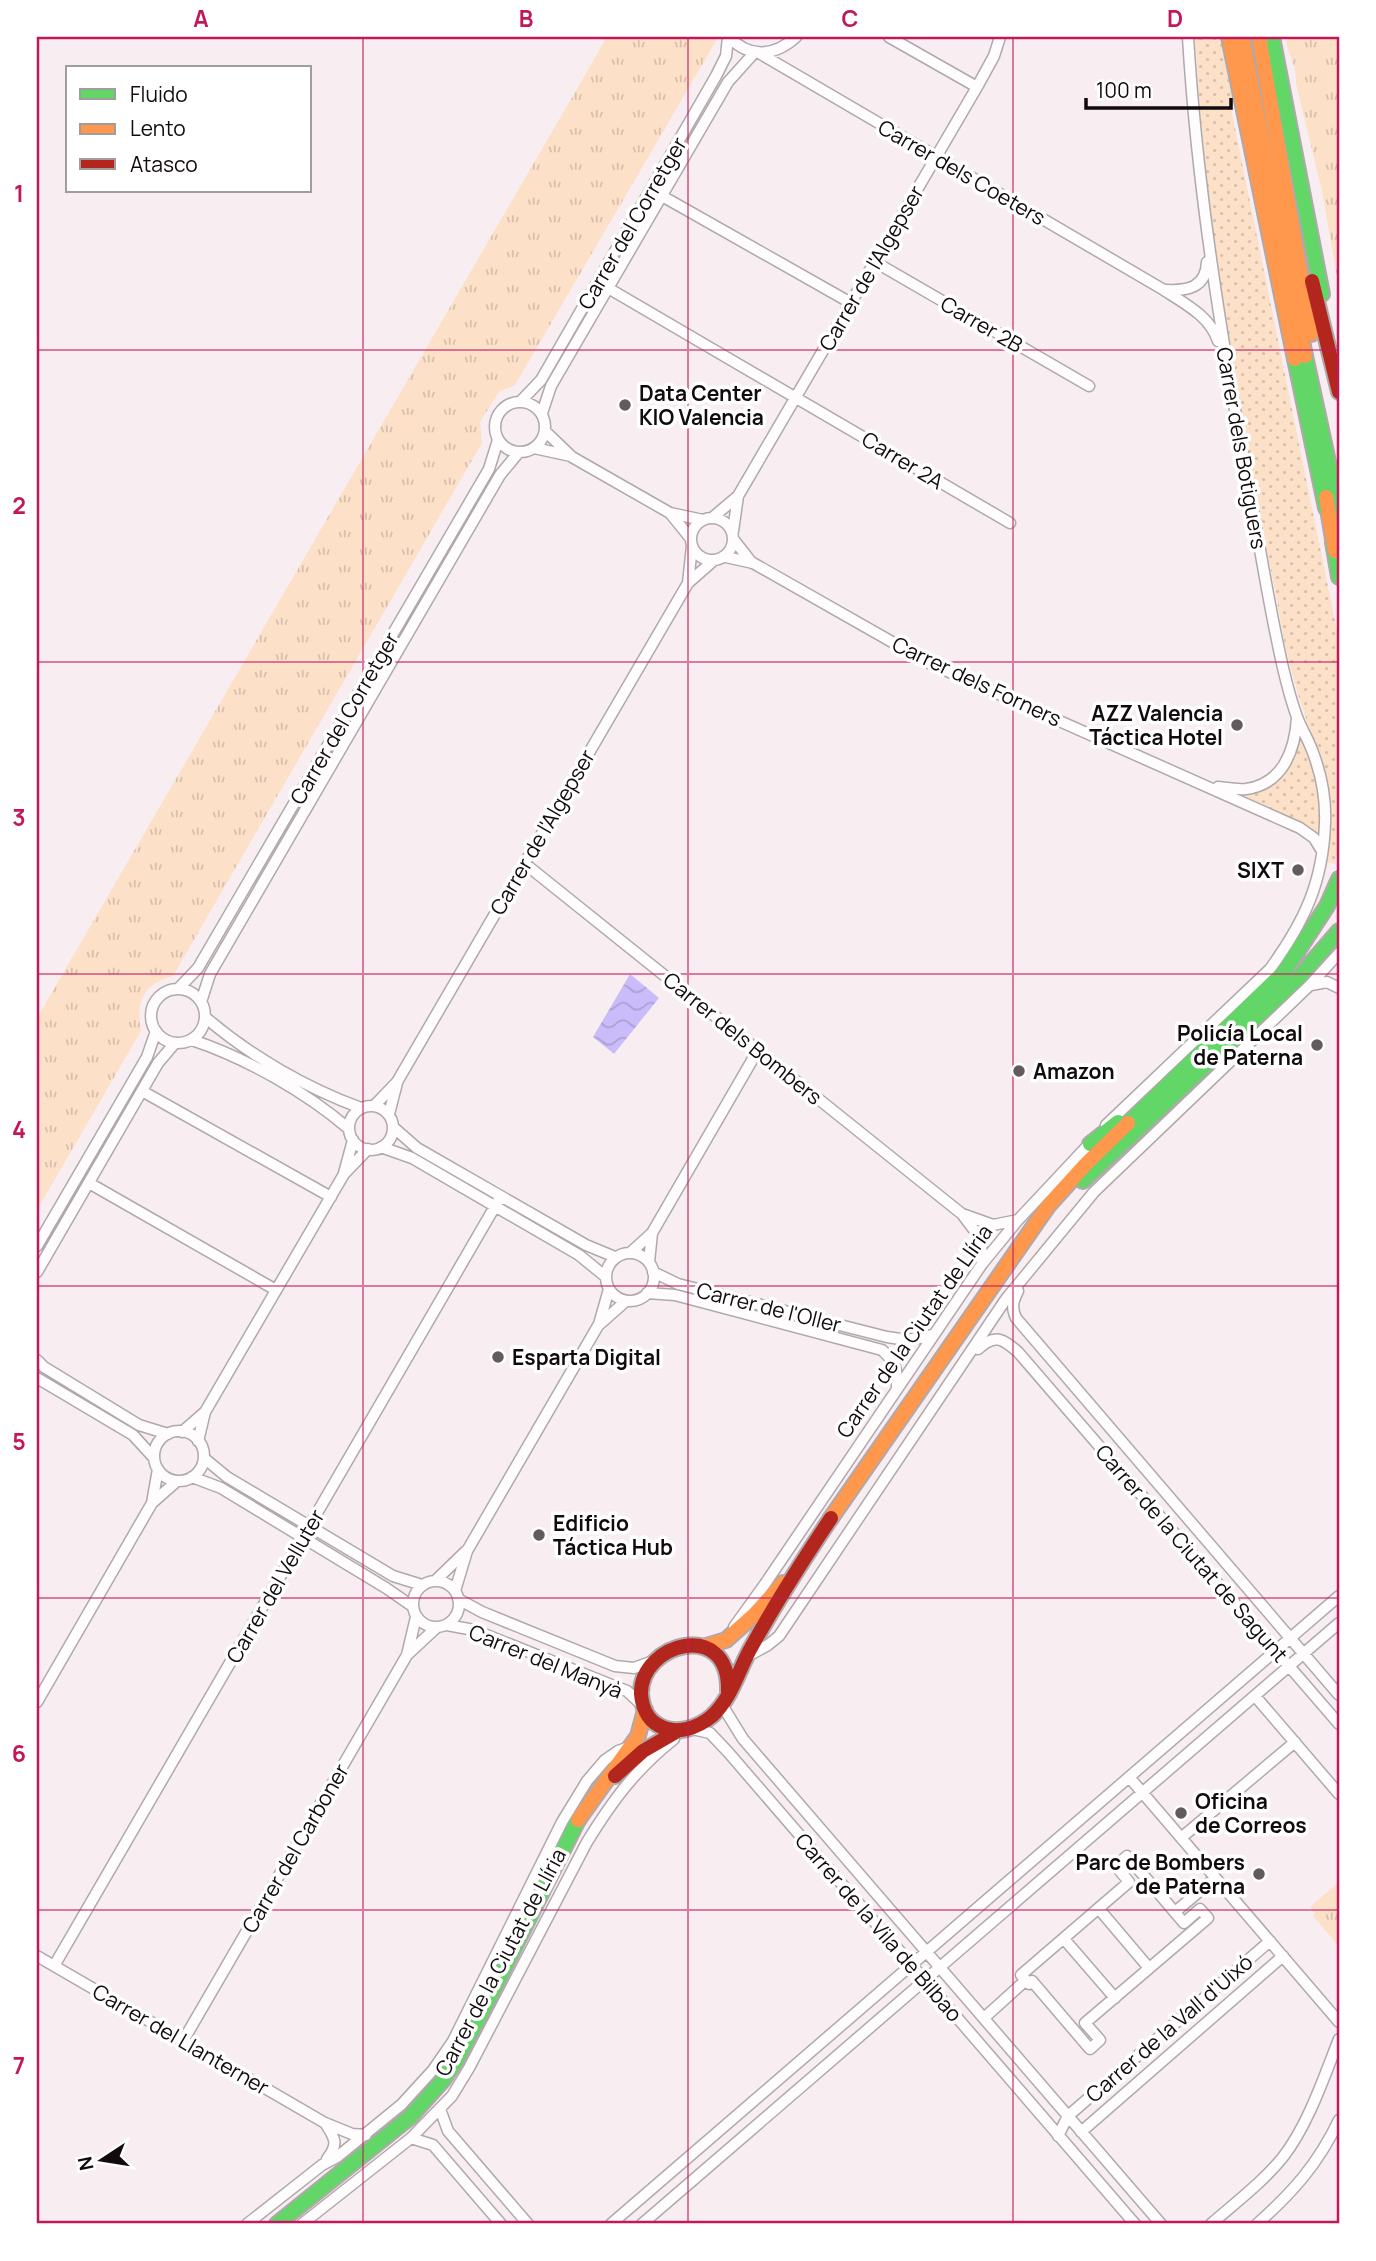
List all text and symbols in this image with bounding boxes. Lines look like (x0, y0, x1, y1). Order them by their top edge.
text: A (193, 2, 209, 34)
text: B (519, 2, 533, 34)
text: C (842, 2, 859, 34)
text: D (1167, 2, 1183, 34)
legend (66, 66, 312, 192)
scale bar (1086, 66, 1231, 110)
text: 100 m (1096, 76, 1152, 104)
text: Fluido (130, 80, 188, 108)
street label: Carrer dels Coeters (873, 113, 1051, 231)
text: Lento (130, 114, 186, 142)
street label: Carrer del Corretger (571, 131, 693, 314)
text: Atasco (130, 150, 198, 178)
text: 1 (14, 177, 24, 209)
street label: Carrer de l'Algepser (812, 180, 930, 356)
street label: Carrer 2B (936, 289, 1028, 359)
street label: Carrer dels Botiguers (1210, 345, 1274, 551)
place label: Data Center KIO Valencia (639, 379, 764, 431)
marker: Data Center KIO Valencia (617, 397, 633, 413)
street label: Carrer 2A (857, 425, 949, 495)
text: 2 (12, 489, 26, 521)
street label: Carrer del Corretger (283, 626, 405, 809)
street label: Carrer dels Forners (888, 630, 1066, 732)
place label: AZZ Valencia Táctica Hotel (1089, 699, 1223, 751)
marker: AZZ Valencia Táctica Hotel (1229, 717, 1245, 733)
street label: Carrer de l'Algepser (483, 744, 601, 920)
text: 3 (12, 801, 26, 833)
place label: SIXT (1237, 856, 1284, 884)
marker: SIXT (1290, 862, 1306, 878)
street label: Carrer dels Bombers (658, 965, 828, 1111)
place label: Policía Local de Paterna (1177, 1019, 1303, 1071)
marker: Policía Local de Paterna (1309, 1037, 1325, 1053)
place label: Amazon (1033, 1057, 1115, 1085)
marker: Amazon (1011, 1063, 1027, 1079)
text: 4 (12, 1113, 26, 1145)
street label: Carrer de la Ciutat de Llíria (830, 1219, 998, 1443)
street label: Carrer de l'Oller (694, 1275, 845, 1339)
place label: Esparta Digital (512, 1343, 661, 1371)
marker: Esparta Digital (490, 1349, 506, 1365)
text: 5 (12, 1425, 26, 1457)
street label: Carrer de la Ciutat de Sagunt (1090, 1438, 1294, 1668)
street label: Carrer del Velluter (220, 1504, 331, 1668)
place label: Edificio Táctica Hub (553, 1509, 673, 1561)
marker: Edificio Táctica Hub (531, 1527, 547, 1543)
street label: Carrer del Manyà (465, 1617, 627, 1705)
text: 6 (12, 1737, 26, 1769)
street label: Carrer del Carboner (235, 1758, 355, 1938)
place label: Oficina de Correos (1195, 1787, 1307, 1839)
marker: Oficina de Correos (1173, 1805, 1189, 1821)
street label: Carrer de la Vila de Bilbao (789, 1827, 969, 2027)
street label: Carrer de la Ciutat de Llíria (428, 1843, 572, 2081)
place label: Parc de Bombers de Paterna (1076, 1848, 1245, 1900)
marker: Parc de Bombers de Paterna (1251, 1866, 1267, 1882)
street label: Carrer de la Vall d'Uixó (1080, 1948, 1258, 2108)
street label: Carrer del Llanterner (88, 1977, 275, 2101)
text: 7 (13, 2049, 25, 2081)
north arrow (66, 2124, 136, 2194)
text: N (71, 2154, 100, 2173)

